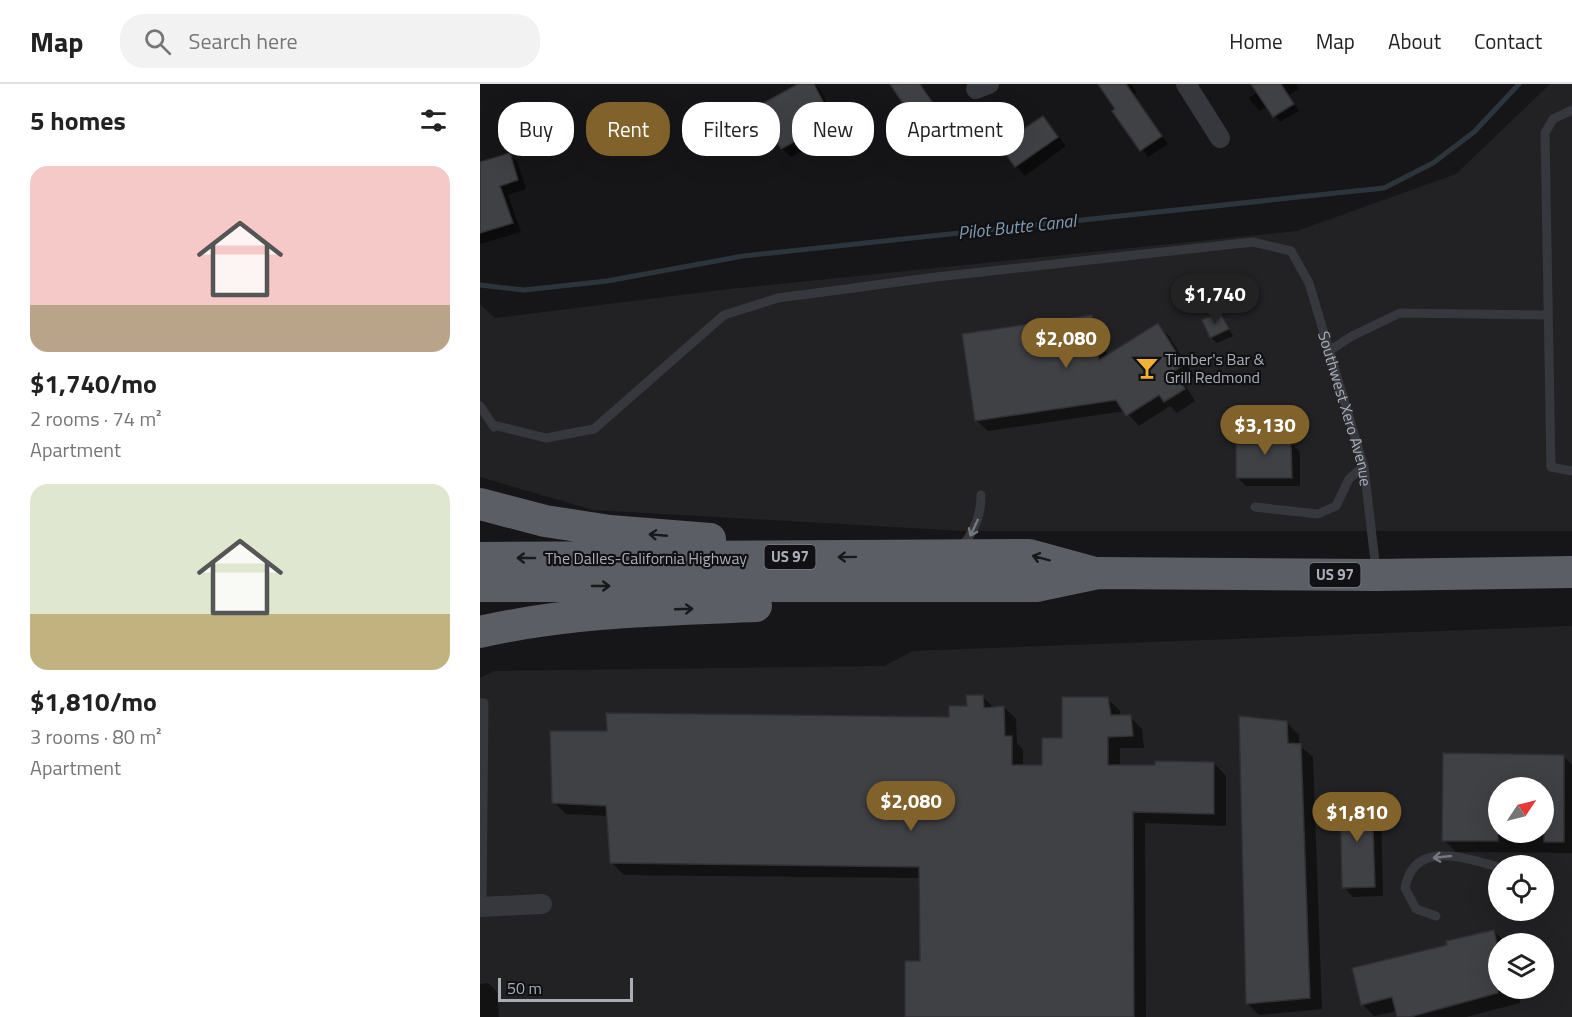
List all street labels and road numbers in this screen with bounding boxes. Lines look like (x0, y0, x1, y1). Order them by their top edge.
street label: Southwest Xero Avenue (1312, 328, 1378, 488)
road number: US 97 (764, 545, 816, 569)
street label: The Dalles-California Highway (545, 546, 747, 570)
road number: US 97 (1310, 563, 1360, 587)

